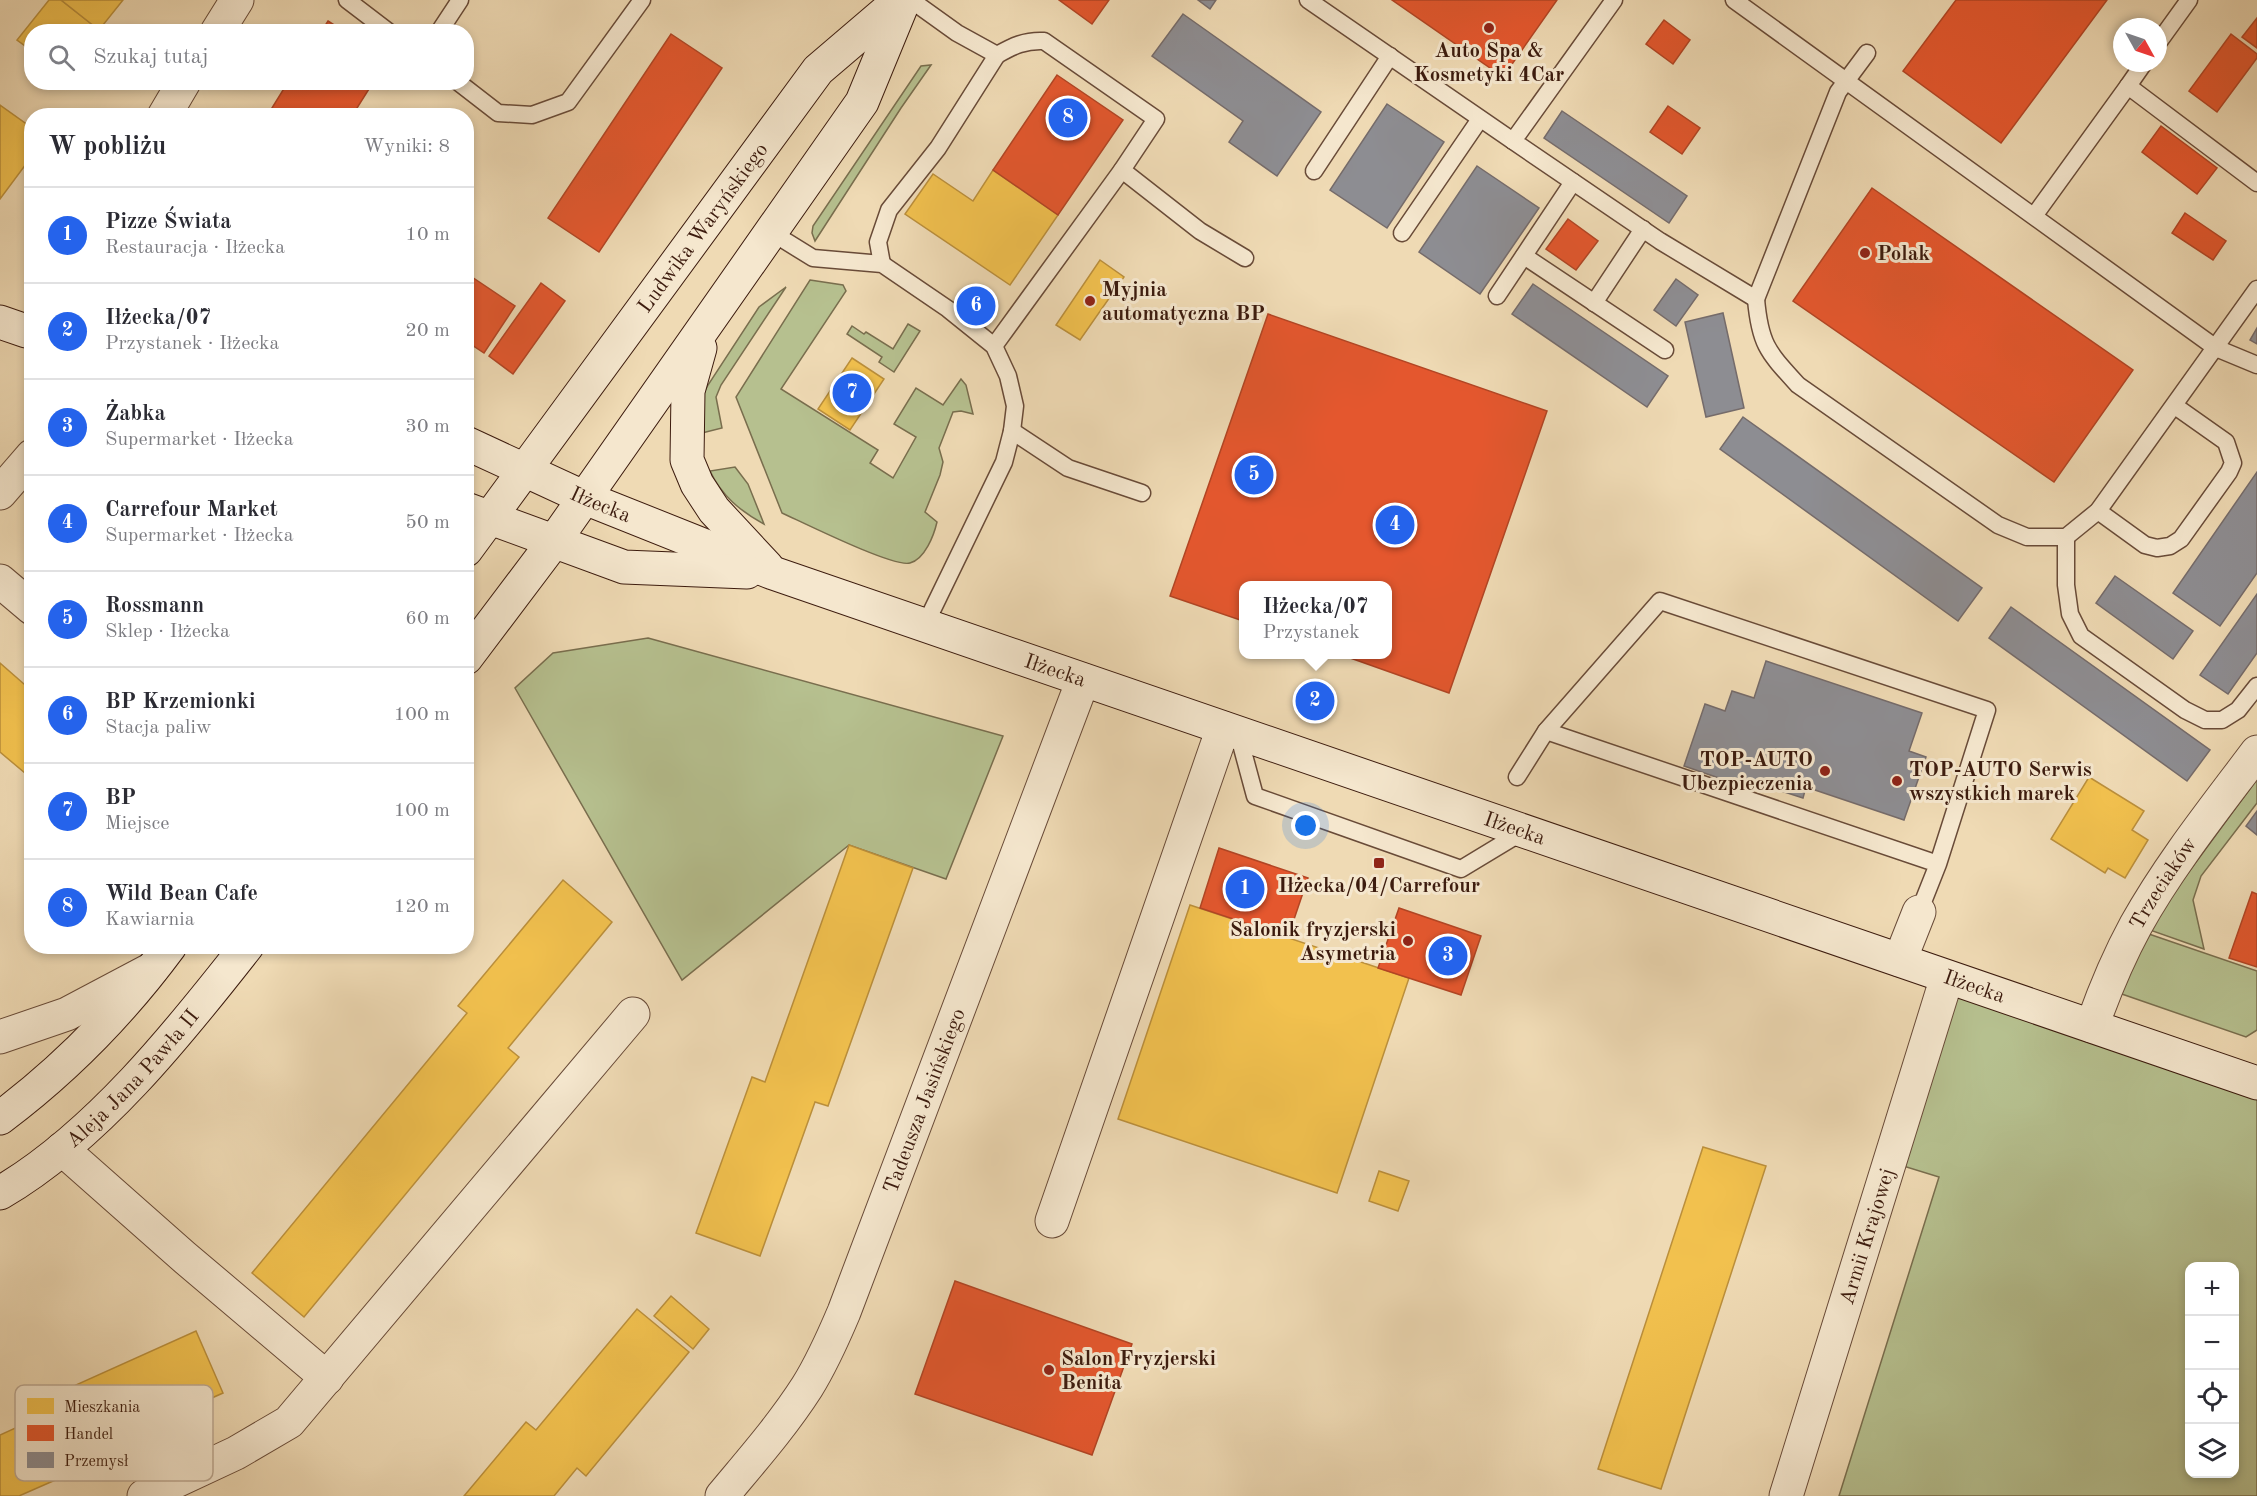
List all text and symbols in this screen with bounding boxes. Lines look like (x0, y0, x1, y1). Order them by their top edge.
north arrow (2113, 18, 2167, 72)
marker: Auto Spa & Kosmetyki 4Car (1482, 21, 1496, 35)
search box (24, 24, 474, 90)
icon: search (45, 41, 78, 74)
place label: Auto Spa & Kosmetyki 4Car (1414, 41, 1564, 86)
text: Szukaj tutaj (93, 46, 209, 68)
pin: 8 (1048, 96, 1088, 140)
text: W pobliżu (48, 134, 166, 160)
text: Wyniki: 8 (363, 137, 450, 157)
street label: Ludwika Waryńskiego (635, 140, 773, 317)
text: Pizze Świata (105, 211, 231, 233)
text: 1 (62, 225, 73, 245)
text: 10 m (405, 225, 450, 245)
text: Restauracja · Iłżecka (105, 238, 285, 258)
place label: Polak (1877, 244, 1930, 265)
marker: Polak (1858, 246, 1872, 260)
place label: Myjnia automatyczna BP (1102, 280, 1265, 325)
pin: 6 (956, 284, 996, 328)
marker: Myjnia automatyczna BP (1083, 294, 1097, 308)
text: Iłżecka/07 (105, 307, 211, 329)
text: 2 (62, 321, 73, 341)
text: 20 m (405, 321, 450, 341)
text: Przystanek · Iłżecka (105, 334, 279, 354)
pin: 7 (832, 370, 872, 416)
text: Żabka (105, 403, 166, 425)
text: 3 (62, 417, 73, 437)
text: 30 m (405, 417, 450, 437)
text: Supermarket · Iłżecka (105, 430, 294, 450)
pin: 5 (1234, 452, 1274, 498)
street label: Iłżecka (567, 484, 634, 527)
text: Carrefour Market (105, 499, 278, 521)
pin: 4 (1376, 502, 1414, 548)
text: 4 (62, 513, 73, 533)
text: 50 m (405, 513, 450, 533)
text: Supermarket · Iłżecka (105, 526, 294, 546)
popup (1239, 581, 1392, 659)
text: Rossmann (105, 595, 204, 617)
text: Iłżecka/07 (1262, 596, 1369, 618)
text: 5 (62, 609, 73, 629)
text: 60 m (405, 609, 450, 629)
text: Sklep · Iłżecka (105, 622, 230, 642)
text: Przystanek (1262, 623, 1360, 643)
street label: Iłżecka (1021, 651, 1088, 692)
pin: 2 (1296, 678, 1334, 724)
text: BP Krzemionki (105, 691, 255, 713)
text: 6 (62, 705, 73, 725)
text: 100 m (394, 705, 450, 725)
text: Stacja paliw (105, 718, 211, 738)
place label: TOP-AUTO Ubezpieczenia (1680, 750, 1813, 795)
place label: TOP-AUTO Serwis wszystkich marek (1909, 760, 2092, 805)
marker: TOP-AUTO Ubezpieczenia (1818, 764, 1832, 778)
marker: TOP-AUTO Serwis wszystkich marek (1890, 774, 1904, 788)
text: BP (105, 787, 136, 809)
text: 7 (62, 801, 73, 821)
text: 100 m (394, 801, 450, 821)
street label: Iłżecka (1481, 809, 1548, 850)
your location (1291, 811, 1320, 840)
text: Miejsce (105, 814, 169, 834)
street label: Trzeciaków (2127, 834, 2201, 933)
marker: Iłżecka/04/Carrefour (1372, 856, 1386, 870)
pin: 1 (1226, 866, 1264, 912)
place label: Iłżecka/04/Carrefour (1278, 876, 1480, 897)
text: Wild Bean Cafe (105, 883, 258, 905)
text: 8 (62, 897, 73, 917)
text: 120 m (394, 897, 450, 917)
text: Kawiarnia (105, 910, 195, 930)
place label: Salonik fryzjerski Asymetria (1230, 920, 1396, 965)
marker: Salonik fryzjerski Asymetria (1401, 934, 1415, 948)
pin: 3 (1428, 934, 1468, 978)
street label: Iłżecka (1941, 967, 2007, 1008)
street label: Aleja Jana Pawła II (63, 1006, 204, 1153)
street label: Tadeusza Jasińskiego (881, 1006, 970, 1196)
street label: Armii Krajowej (1837, 1166, 1899, 1308)
map controls (2185, 1262, 2239, 1478)
button: + (2185, 1262, 2239, 1316)
button: − (2185, 1316, 2239, 1370)
place label: Salon Fryzjerski Benita (1061, 1349, 1216, 1394)
marker: Salon Fryzjerski Benita (1042, 1363, 1056, 1377)
button: locate (2185, 1370, 2239, 1424)
legend (15, 1385, 213, 1481)
text: Mieszkania (64, 1400, 140, 1416)
button: layers (2185, 1424, 2239, 1478)
text: Handel (64, 1427, 113, 1443)
text: Przemysł (64, 1454, 129, 1470)

